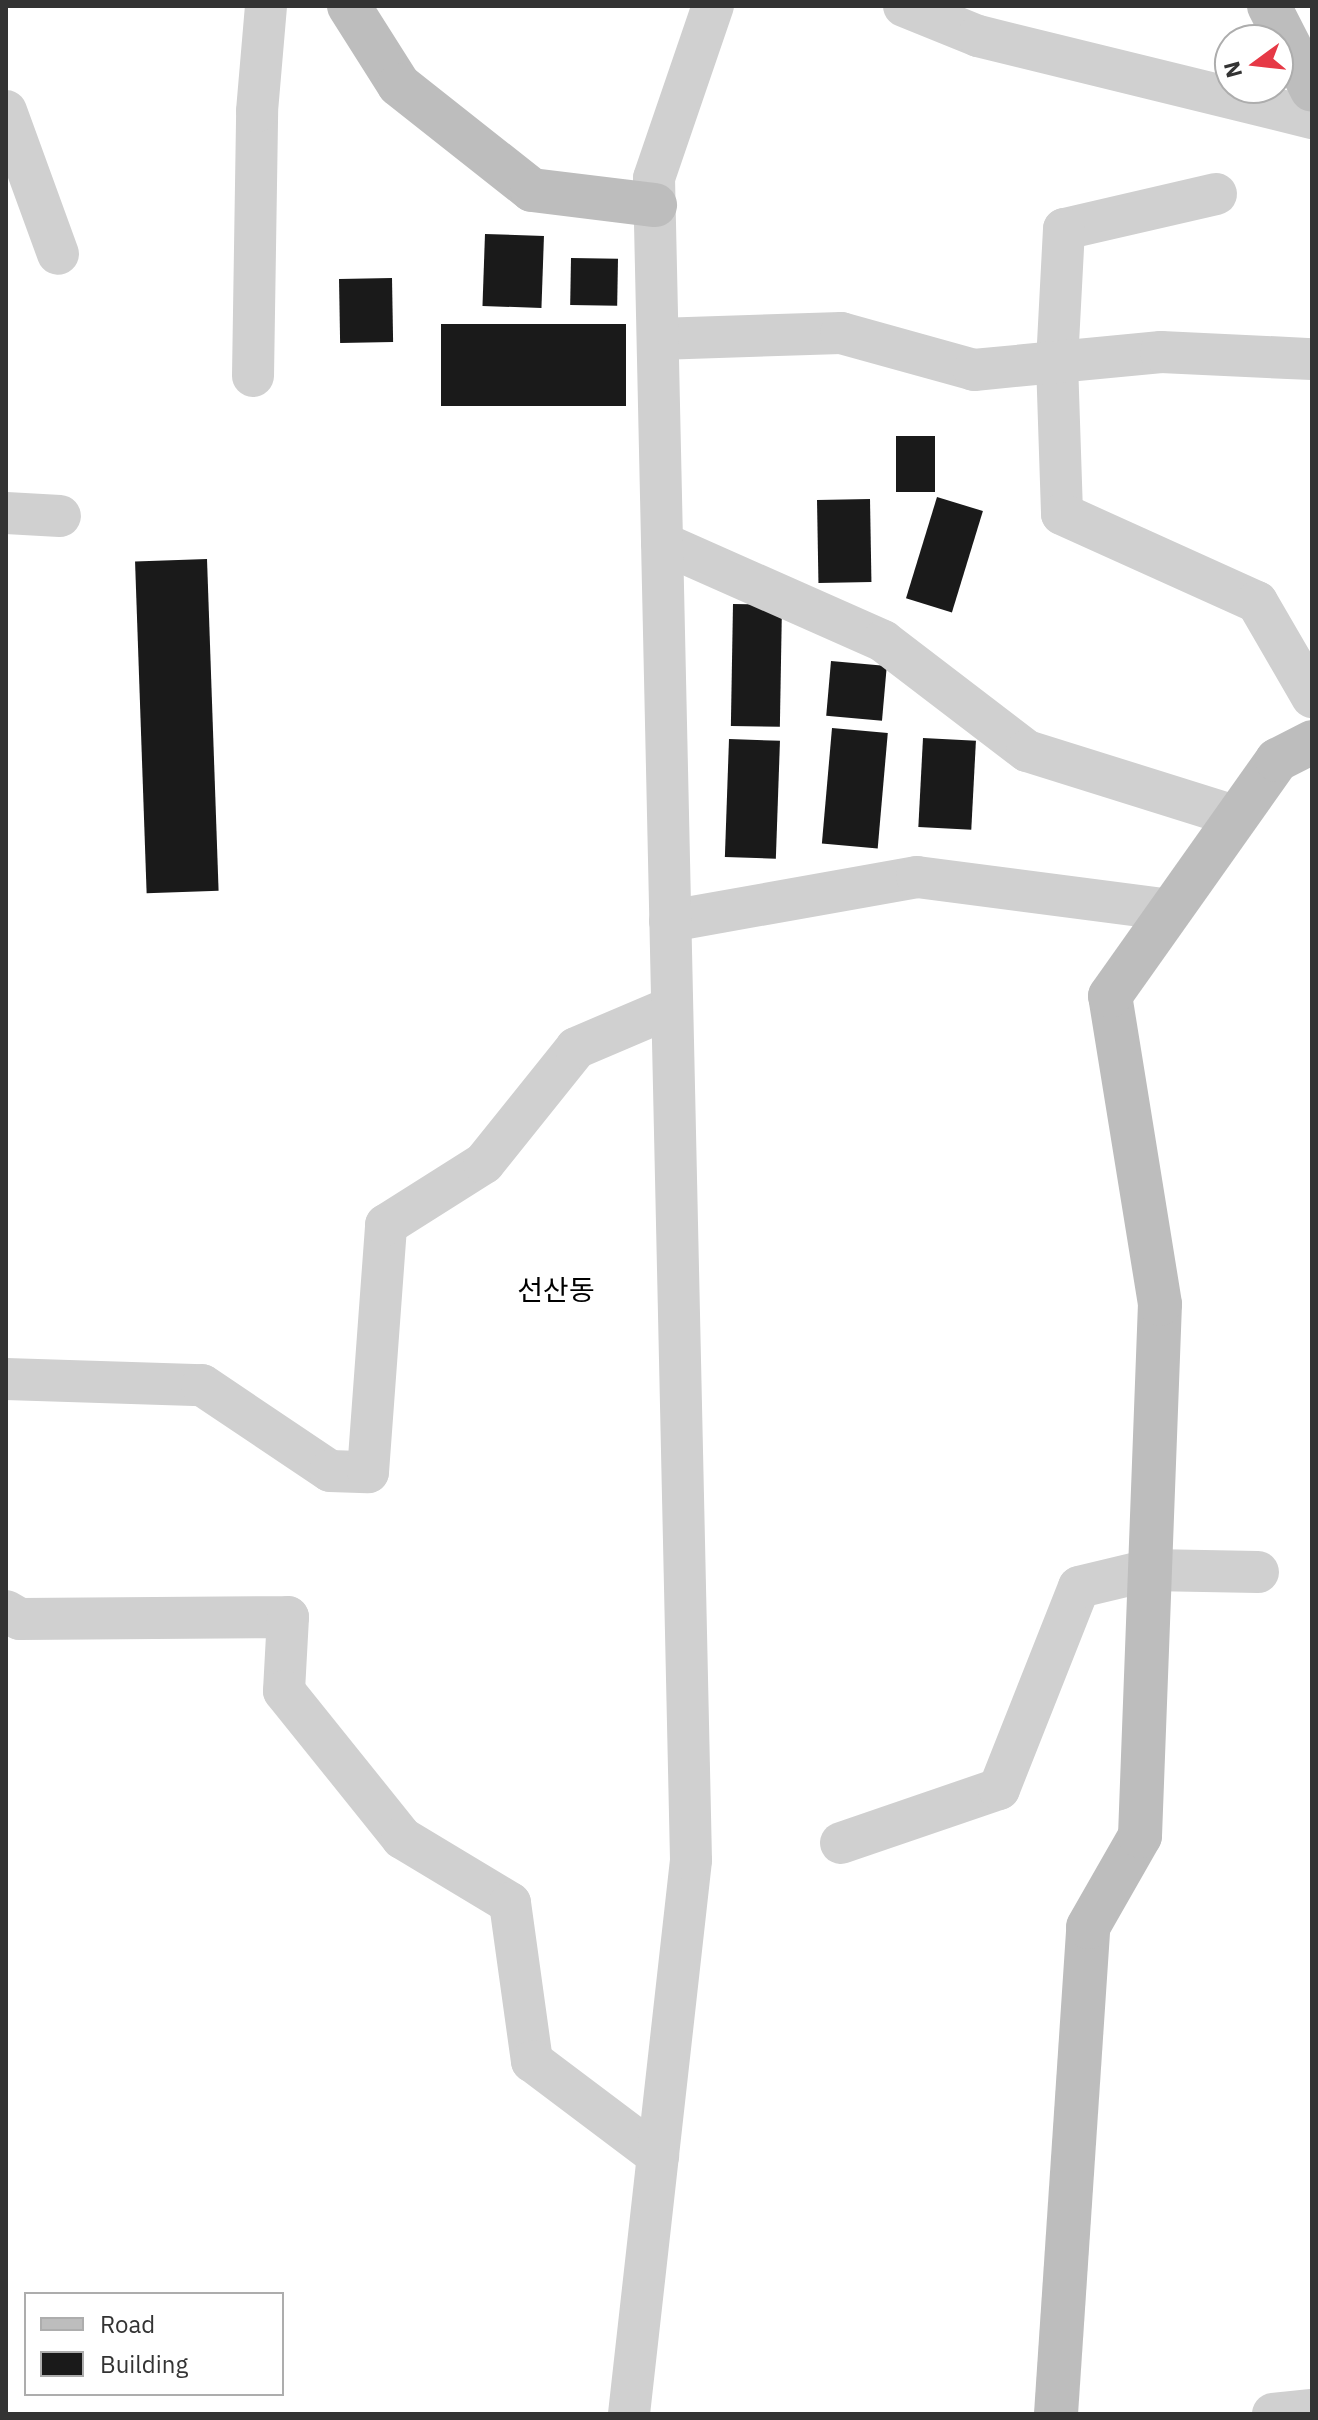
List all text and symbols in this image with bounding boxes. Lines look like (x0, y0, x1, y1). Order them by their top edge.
north arrow (1214, 24, 1294, 104)
text: N (1216, 58, 1248, 81)
district label: 선산동 (517, 1273, 595, 1307)
legend (24, 2292, 284, 2396)
text: Road (100, 2308, 155, 2340)
text: Building (100, 2348, 188, 2380)

